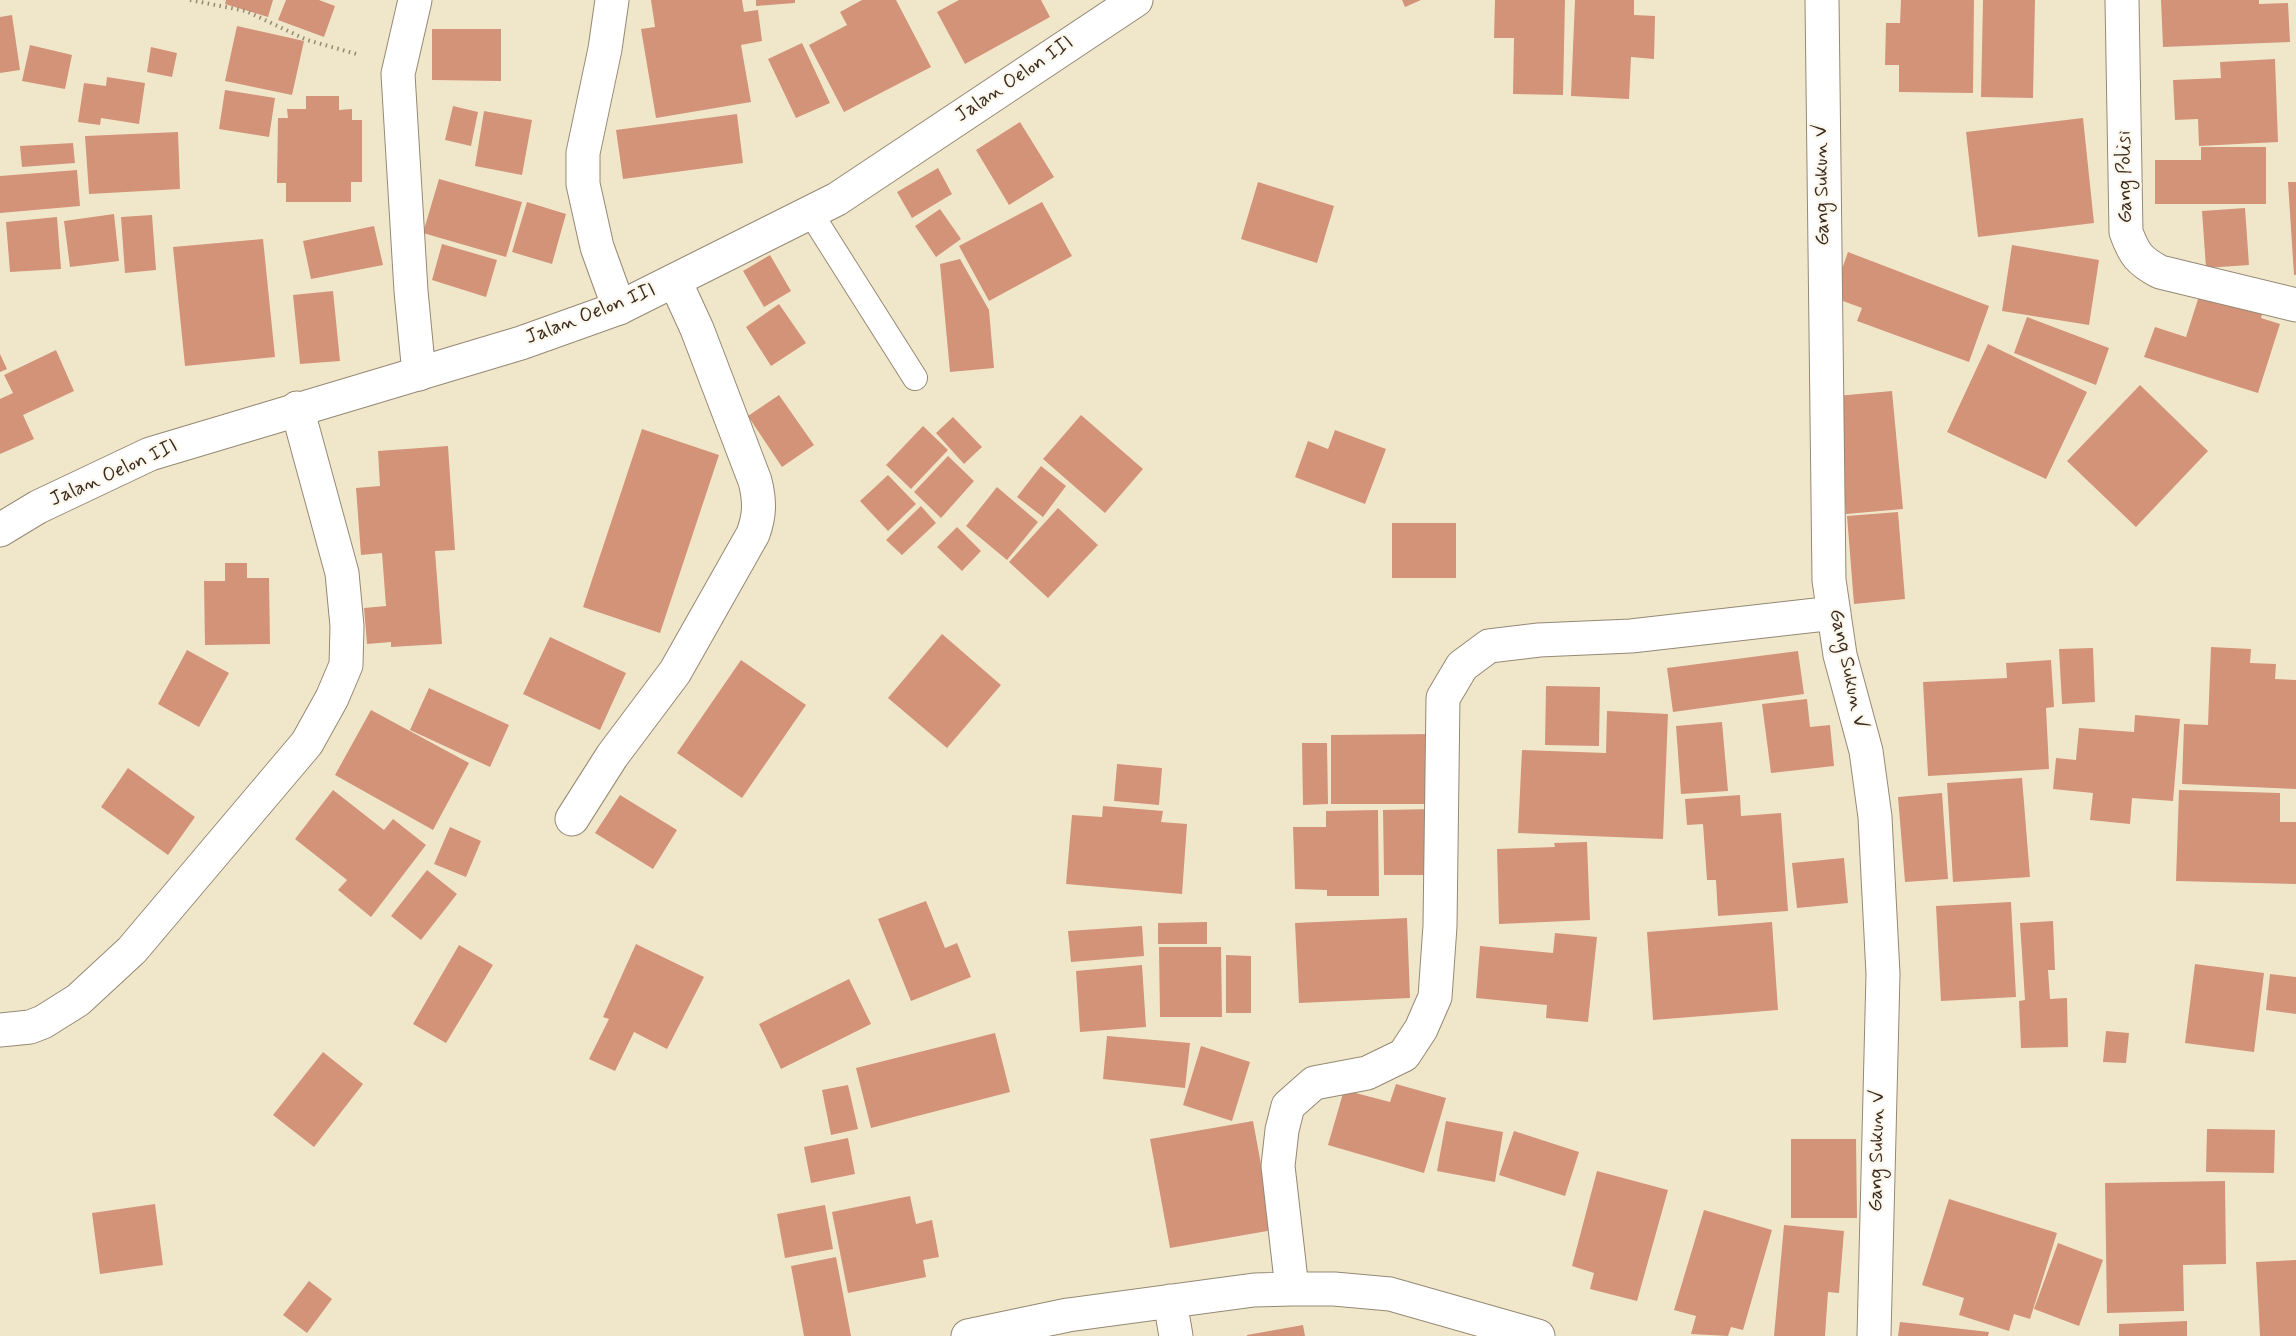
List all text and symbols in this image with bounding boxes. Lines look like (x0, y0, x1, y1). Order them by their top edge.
street label: Jalan Oelon III (951, 32, 1079, 128)
street label: Gang Sukun V (1810, 124, 1836, 246)
street label: Gang Polisi (2113, 130, 2139, 224)
street label: Jalan Oelon III (523, 279, 659, 351)
street label: Jalan Oelon III (46, 435, 182, 513)
street label: Gang Sukun V (1823, 607, 1871, 731)
street label: Gang Sukun V (1865, 1090, 1891, 1212)

